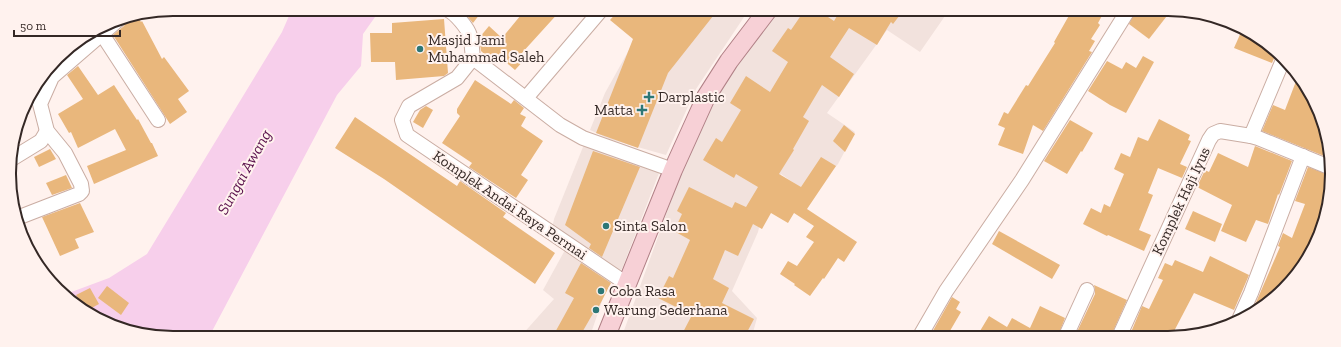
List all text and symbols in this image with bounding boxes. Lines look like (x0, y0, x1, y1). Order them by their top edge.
scale bar (14, 12, 120, 38)
text: 50 m (20, 19, 47, 33)
place label: Masjid Jami Muhammad Saleh (428, 31, 545, 66)
marker: Masjid Jami Muhammad Saleh (415, 44, 425, 54)
place label: Darplastic (658, 88, 725, 106)
marker: Darplastic (643, 91, 655, 103)
place label: Matta (594, 101, 633, 119)
marker: Matta (636, 104, 648, 116)
water label: Sungai Awang (213, 126, 275, 218)
street label: Komplek Haji Iyus (1148, 144, 1214, 258)
street label: Komplek Andai Raya Permai (430, 147, 590, 263)
place label: Sinta Salon (614, 217, 687, 235)
marker: Sinta Salon (601, 221, 611, 231)
place label: Coba Rasa (609, 282, 675, 300)
marker: Coba Rasa (596, 286, 606, 296)
place label: Warung Sederhana (604, 301, 728, 319)
marker: Warung Sederhana (591, 305, 601, 315)

